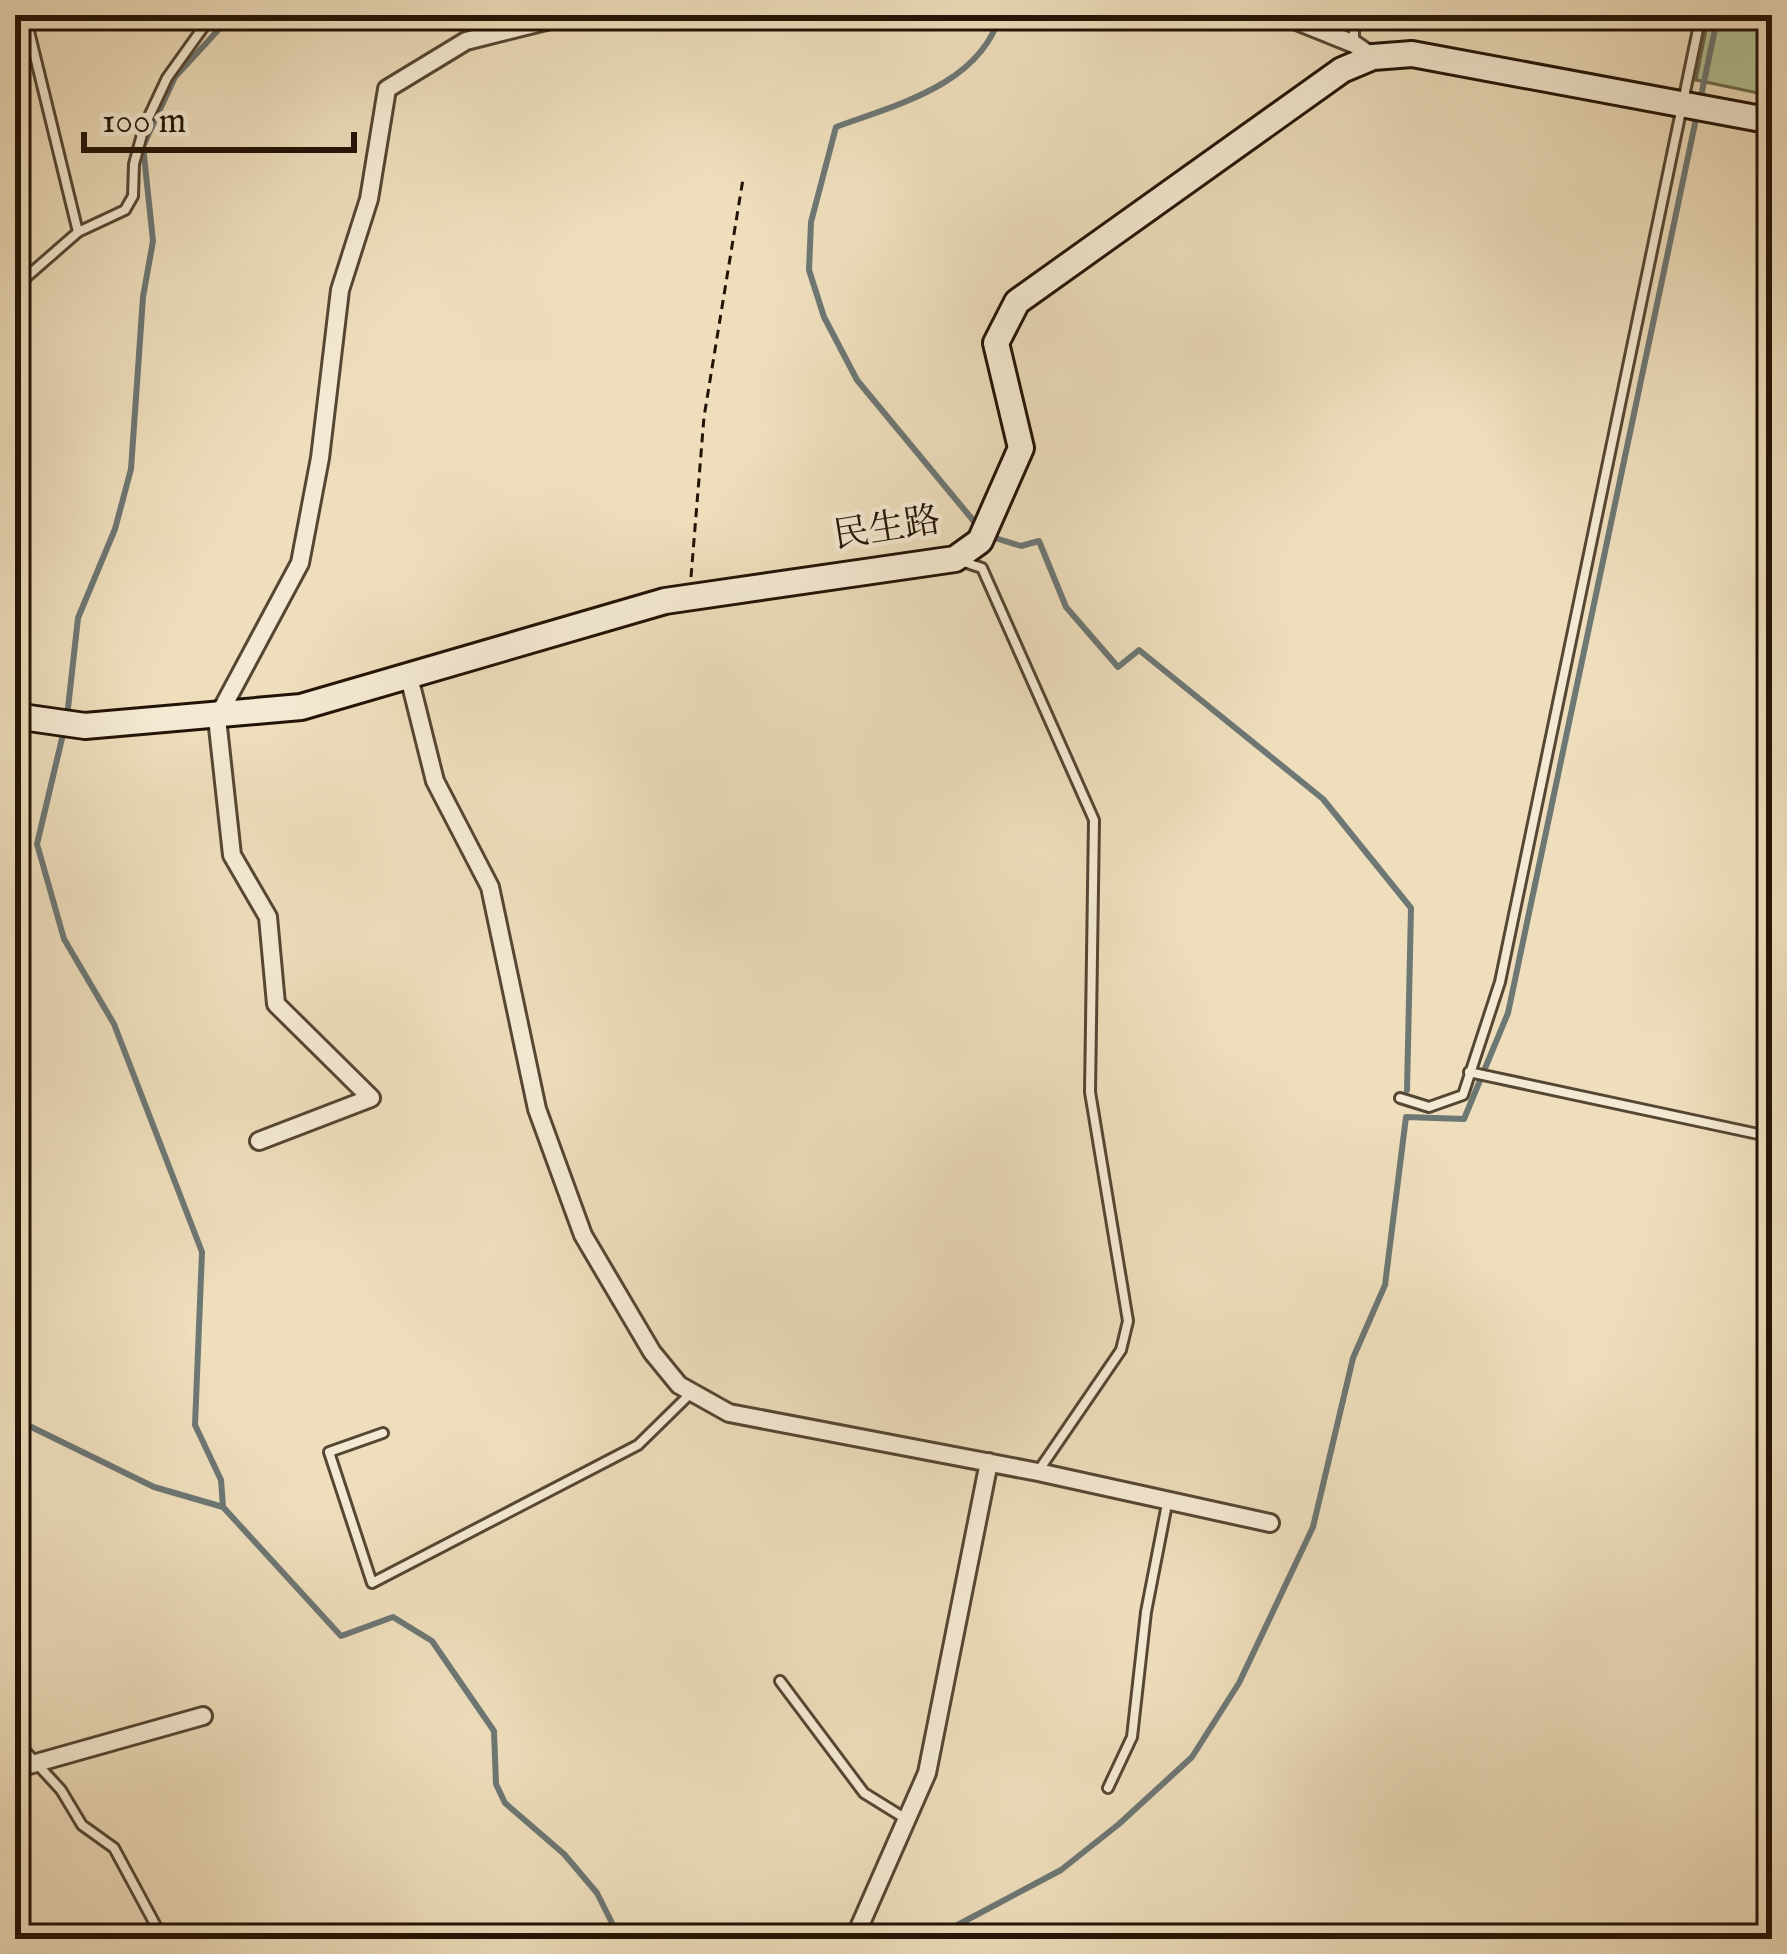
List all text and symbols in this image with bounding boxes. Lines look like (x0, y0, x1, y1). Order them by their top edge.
scale bar (84, 78, 354, 152)
text: 100 m (102, 99, 186, 145)
street label: 民生路 (830, 498, 944, 560)

